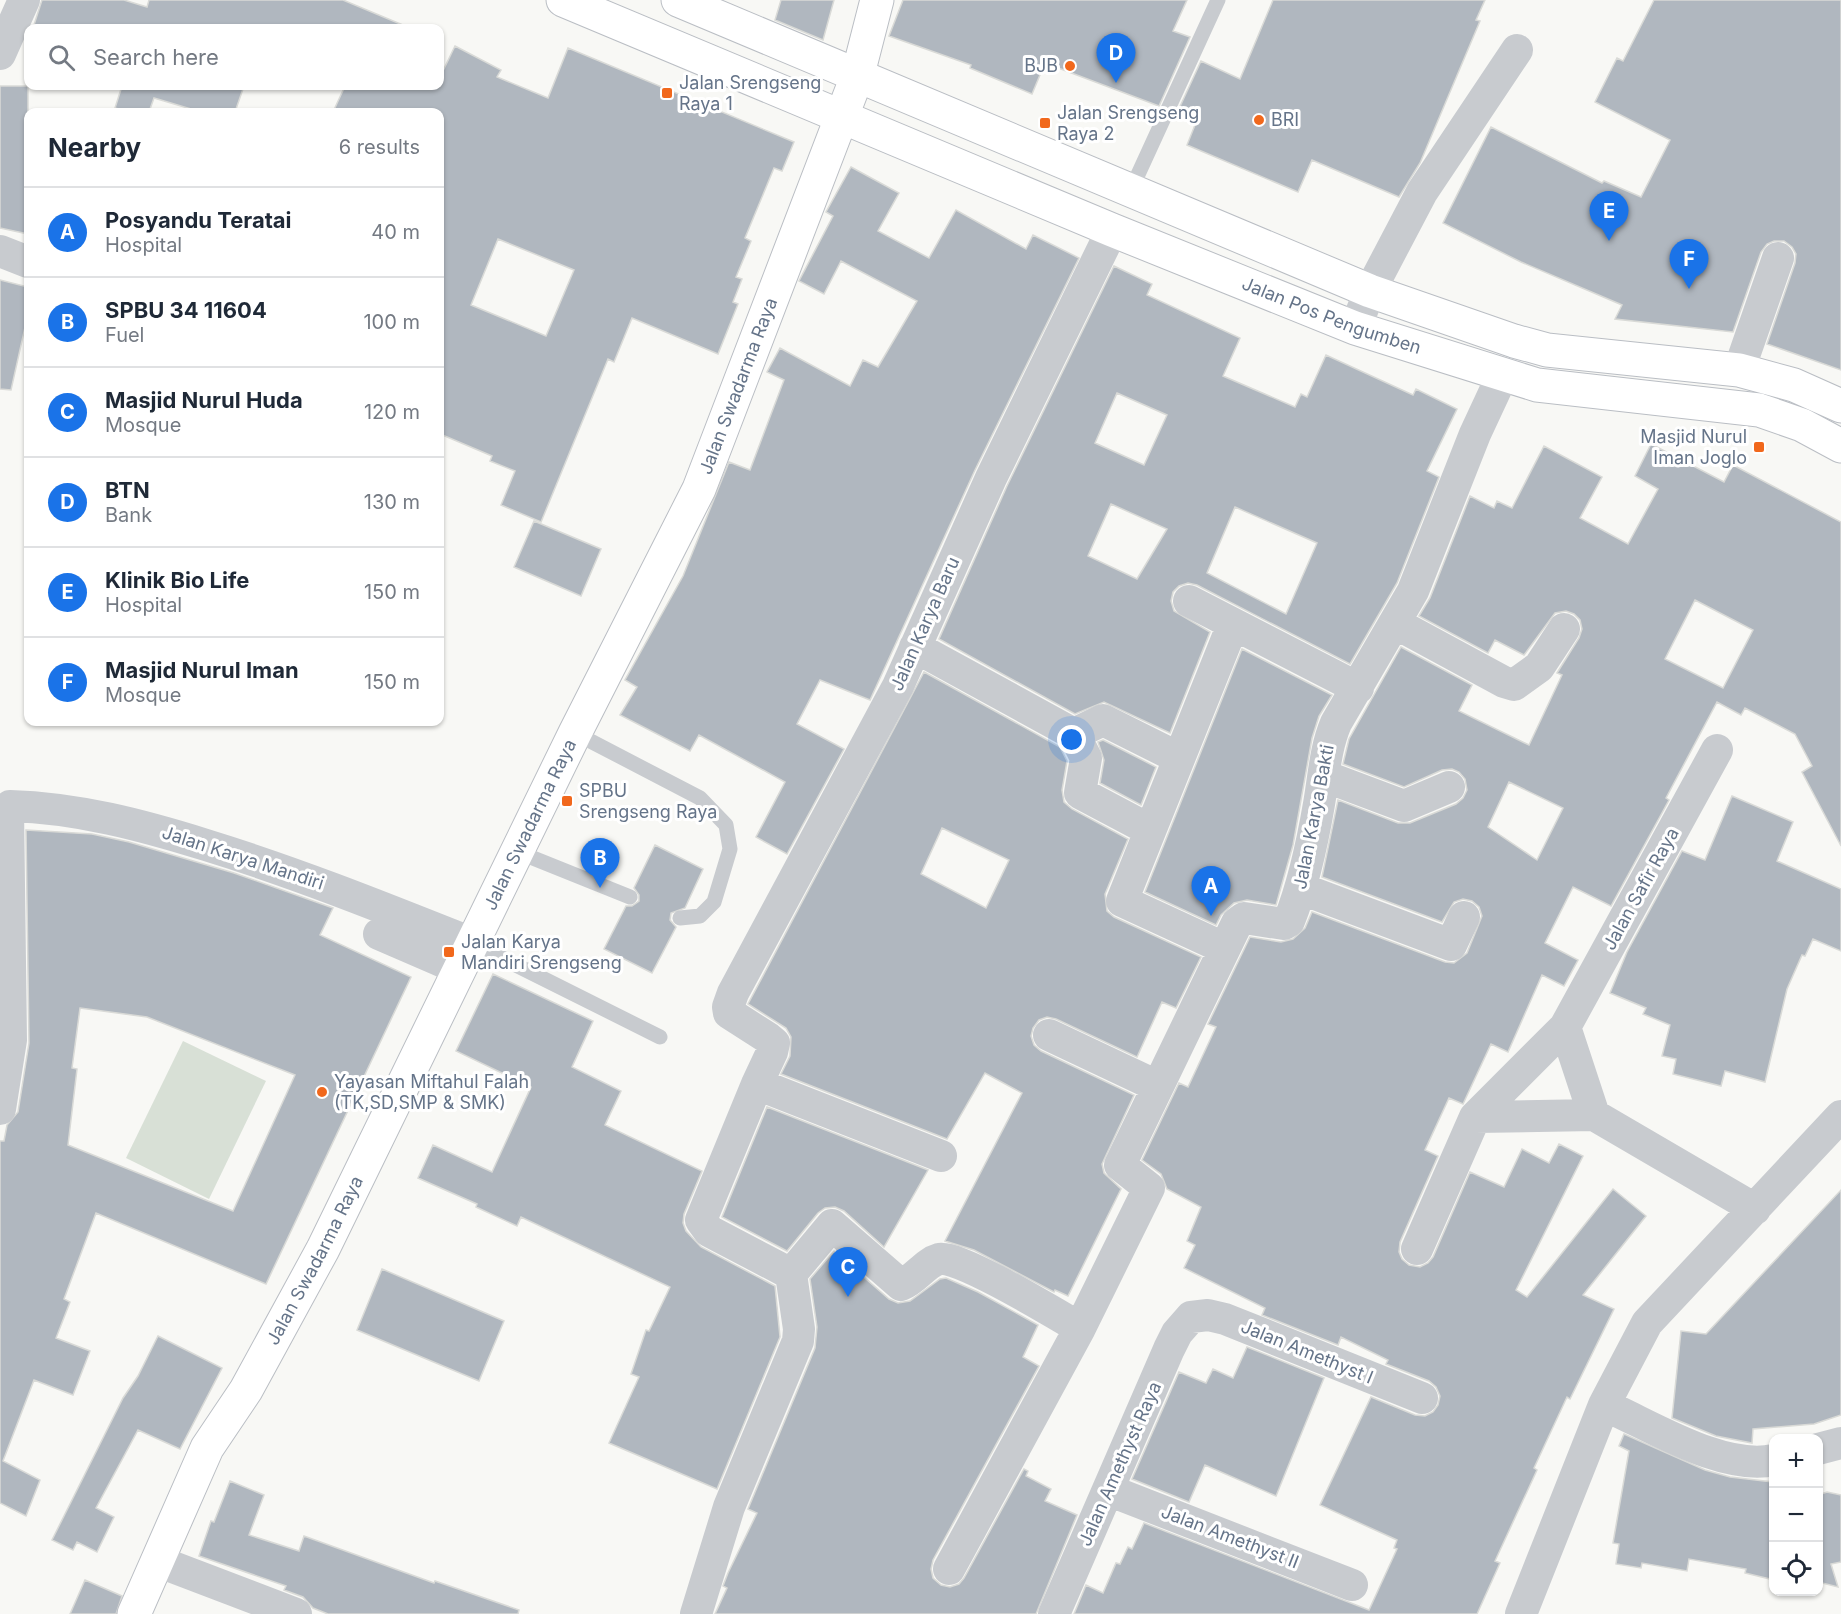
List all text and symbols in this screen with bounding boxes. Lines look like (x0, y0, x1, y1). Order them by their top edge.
search box (24, 24, 444, 90)
pin: D (1096, 34, 1136, 83)
icon: search (45, 41, 78, 74)
text: Search here (93, 44, 219, 70)
place label: BJB (1024, 55, 1058, 76)
marker: BJB (1063, 59, 1077, 73)
place label: Jalan Srengseng Raya 1 (679, 72, 821, 114)
marker: Jalan Srengseng Raya 1 (660, 86, 674, 100)
place label: Jalan Srengseng Raya 2 (1057, 102, 1199, 144)
place label: BRI (1271, 109, 1299, 130)
marker: BRI (1252, 113, 1266, 127)
marker: Jalan Srengseng Raya 2 (1038, 116, 1052, 130)
text: Nearby (48, 132, 141, 163)
text: 6 results (339, 135, 420, 159)
pin: E (1590, 192, 1628, 241)
text: Posyandu Teratai (105, 207, 292, 233)
text: A (60, 220, 75, 244)
text: 40 m (371, 220, 420, 244)
text: Hospital (105, 233, 182, 257)
pin: F (1670, 240, 1708, 289)
street label: Jalan Pos Pengumben (1239, 273, 1424, 358)
street label: Jalan Swadarma Raya (695, 295, 781, 477)
text: SPBU 34 11604 (105, 297, 267, 323)
text: B (61, 310, 74, 334)
text: 100 m (363, 310, 420, 334)
text: Fuel (105, 323, 144, 347)
text: Masjid Nurul Huda (105, 387, 303, 413)
text: C (60, 400, 75, 424)
text: 120 m (364, 400, 420, 424)
text: Mosque (105, 413, 181, 437)
place label: Masjid Nurul Iman Joglo (1640, 426, 1747, 468)
marker: Masjid Nurul Iman Joglo (1752, 440, 1766, 454)
text: BTN (105, 477, 150, 503)
text: D (60, 490, 75, 514)
text: 130 m (364, 490, 420, 514)
text: Bank (105, 503, 152, 527)
street label: Jalan Karya Baru (886, 554, 963, 694)
text: Klinik Bio Life (105, 567, 249, 593)
text: E (61, 580, 74, 604)
text: 150 m (364, 580, 420, 604)
text: Hospital (105, 593, 182, 617)
text: Masjid Nurul Iman (105, 657, 299, 683)
text: F (62, 670, 73, 694)
text: 150 m (364, 670, 420, 694)
text: Mosque (105, 683, 181, 707)
your location (1057, 725, 1086, 754)
street label: Jalan Swadarma Raya (479, 736, 580, 913)
street label: Jalan Karya Bakti (1289, 743, 1338, 891)
place label: SPBU Srengseng Raya (579, 780, 717, 822)
marker: SPBU Srengseng Raya (560, 794, 574, 808)
street label: Jalan Karya Mandiri (160, 821, 327, 894)
street label: Jalan Safir Raya (1598, 824, 1683, 954)
pin: B (580, 838, 620, 888)
pin: A (1192, 866, 1230, 916)
place label: Jalan Karya Mandiri Srengseng (461, 931, 622, 973)
marker: Jalan Karya Mandiri Srengseng (442, 945, 456, 959)
place label: Yayasan Miftahul Falah (TK,SD,SMP & SMK) (334, 1071, 529, 1113)
marker: Yayasan Miftahul Falah (TK,SD,SMP & SMK) (315, 1085, 329, 1099)
street label: Jalan Swadarma Raya (262, 1172, 367, 1348)
pin: C (828, 1248, 868, 1297)
street label: Jalan Amethyst I (1238, 1315, 1376, 1388)
street label: Jalan Amethyst Raya (1074, 1378, 1165, 1549)
map controls (1769, 1434, 1823, 1596)
button: + (1769, 1434, 1823, 1488)
button: − (1769, 1488, 1823, 1542)
street label: Jalan Amethyst II (1158, 1501, 1302, 1572)
button: locate (1769, 1542, 1823, 1596)

